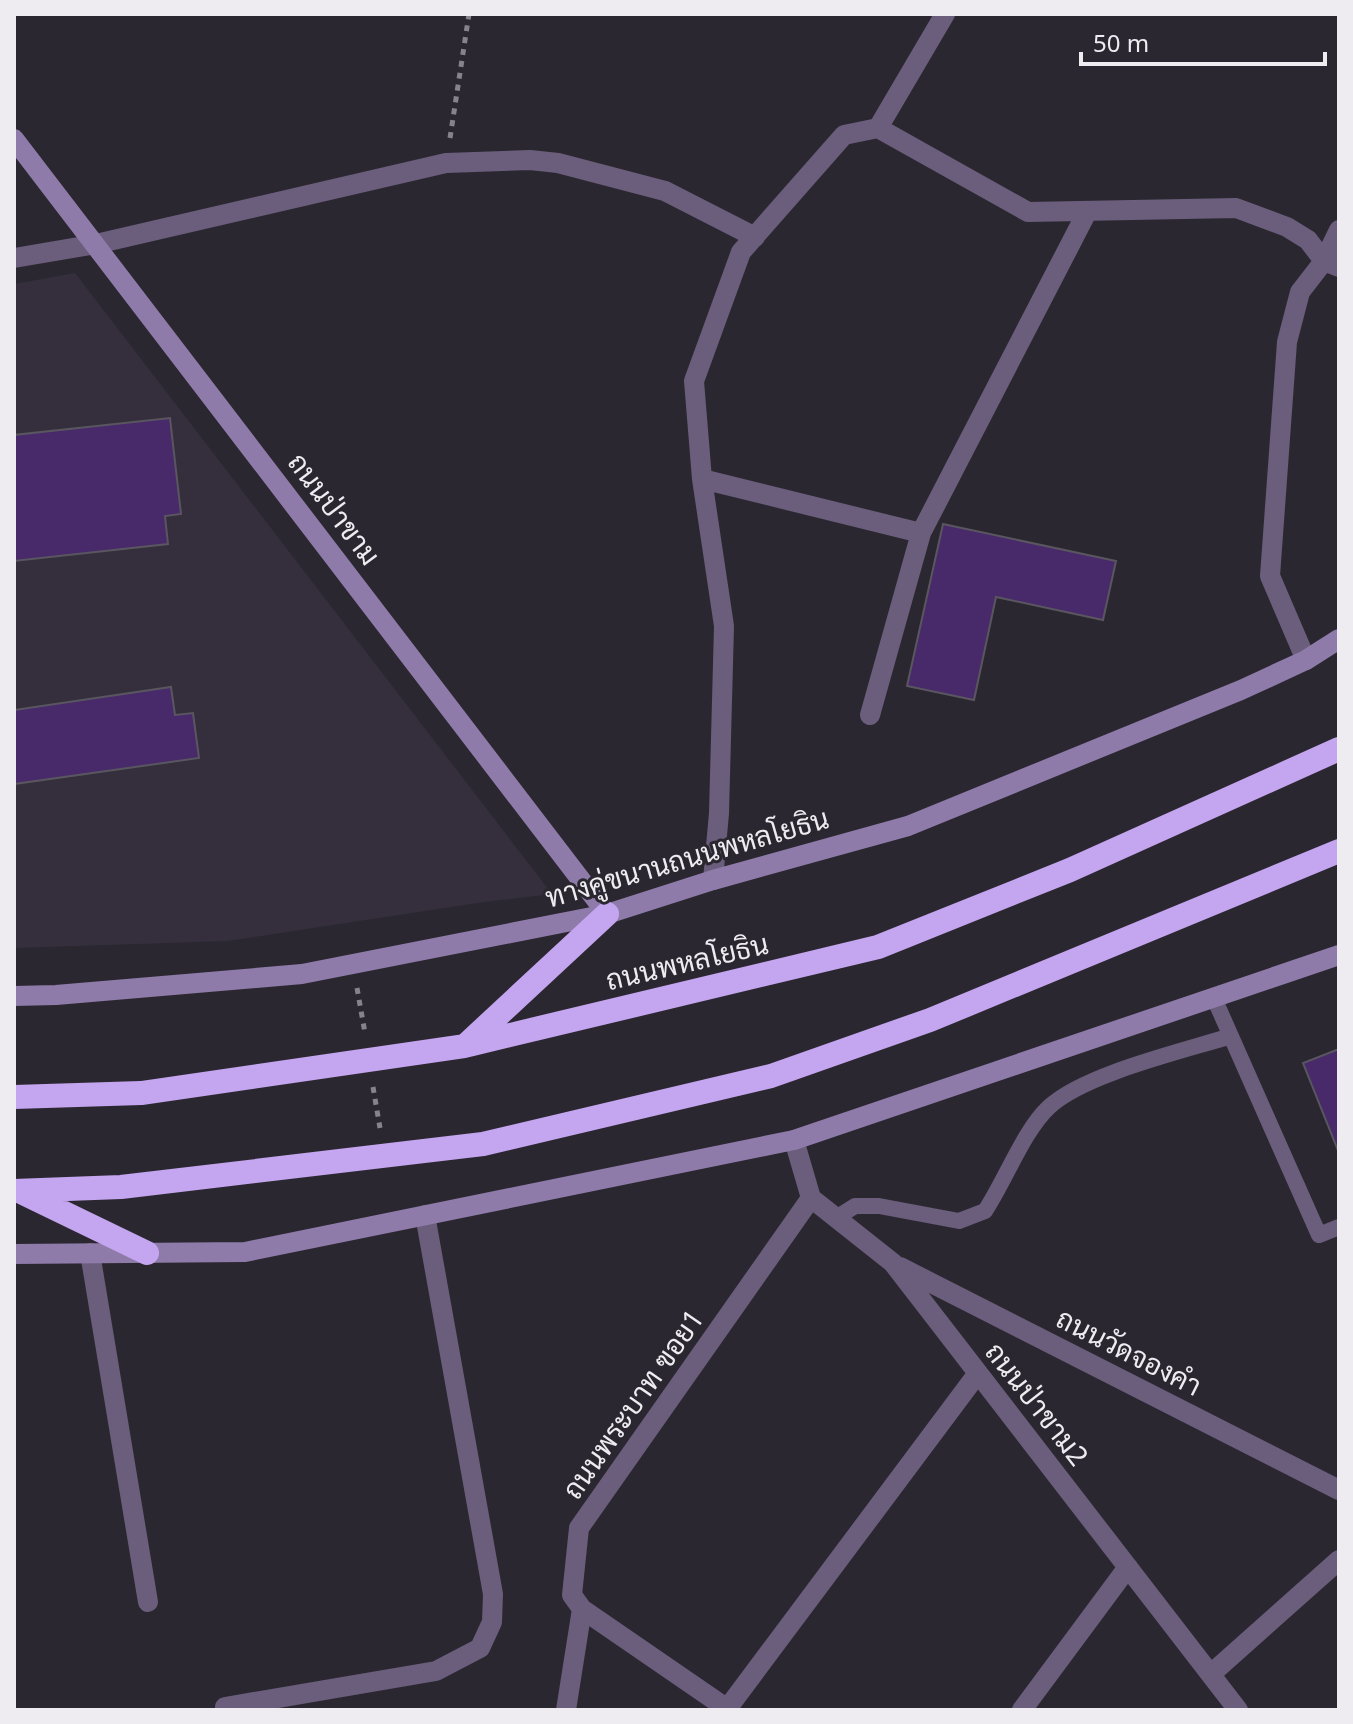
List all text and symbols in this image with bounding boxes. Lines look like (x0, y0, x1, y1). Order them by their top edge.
scale bar (1081, 16, 1325, 66)
text: 50 m (1093, 26, 1149, 59)
street label: ถนนป่าขาม (280, 445, 389, 572)
street label: ทางคู่ขนานถนนพหลโยธิน (541, 798, 833, 918)
street label: ถนนพหลโยธิน (602, 924, 772, 998)
street label: ถนนวัดจองคำ (1050, 1298, 1208, 1404)
street label: ถนนพระบาท ฃอย1 (553, 1301, 712, 1506)
street label: ถนนป่าขาม2 (977, 1334, 1098, 1473)

